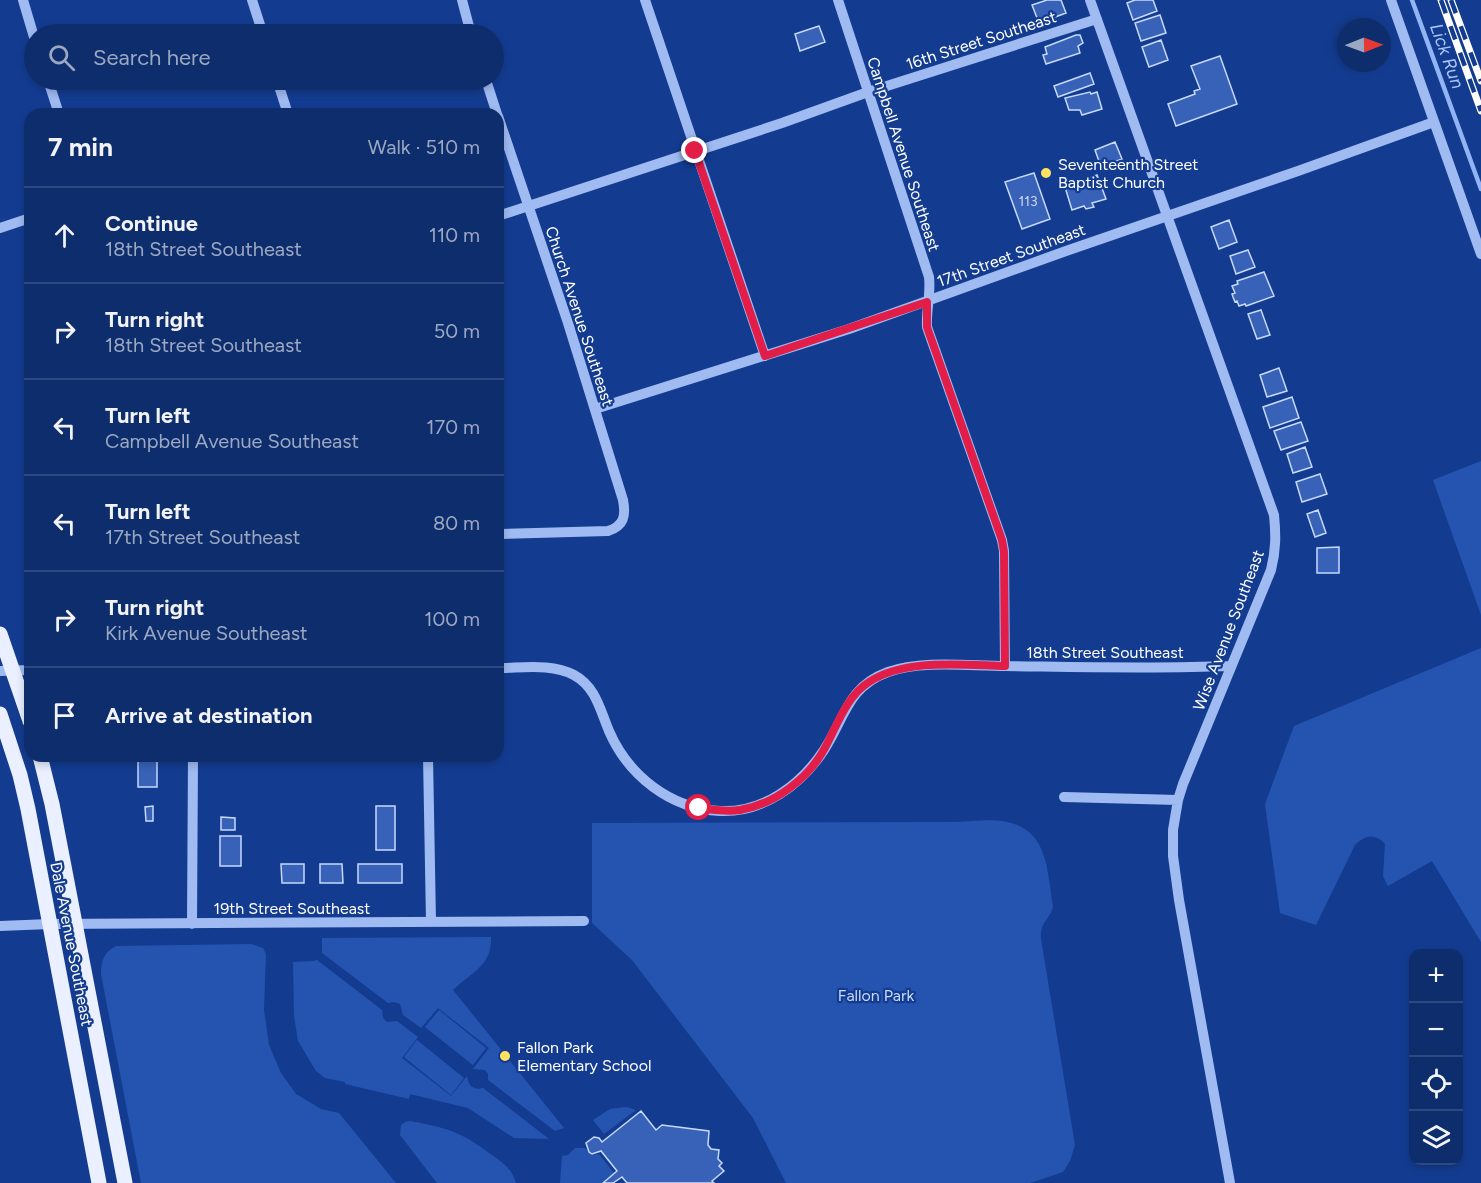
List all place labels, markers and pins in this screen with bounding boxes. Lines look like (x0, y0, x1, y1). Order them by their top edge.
place label: Seventeenth Street Baptist Church (1058, 155, 1198, 192)
marker: Seventeenth Street Baptist Church (1039, 166, 1053, 180)
place label: Fallon Park Elementary School (517, 1038, 651, 1075)
marker: Fallon Park Elementary School (498, 1049, 512, 1063)

